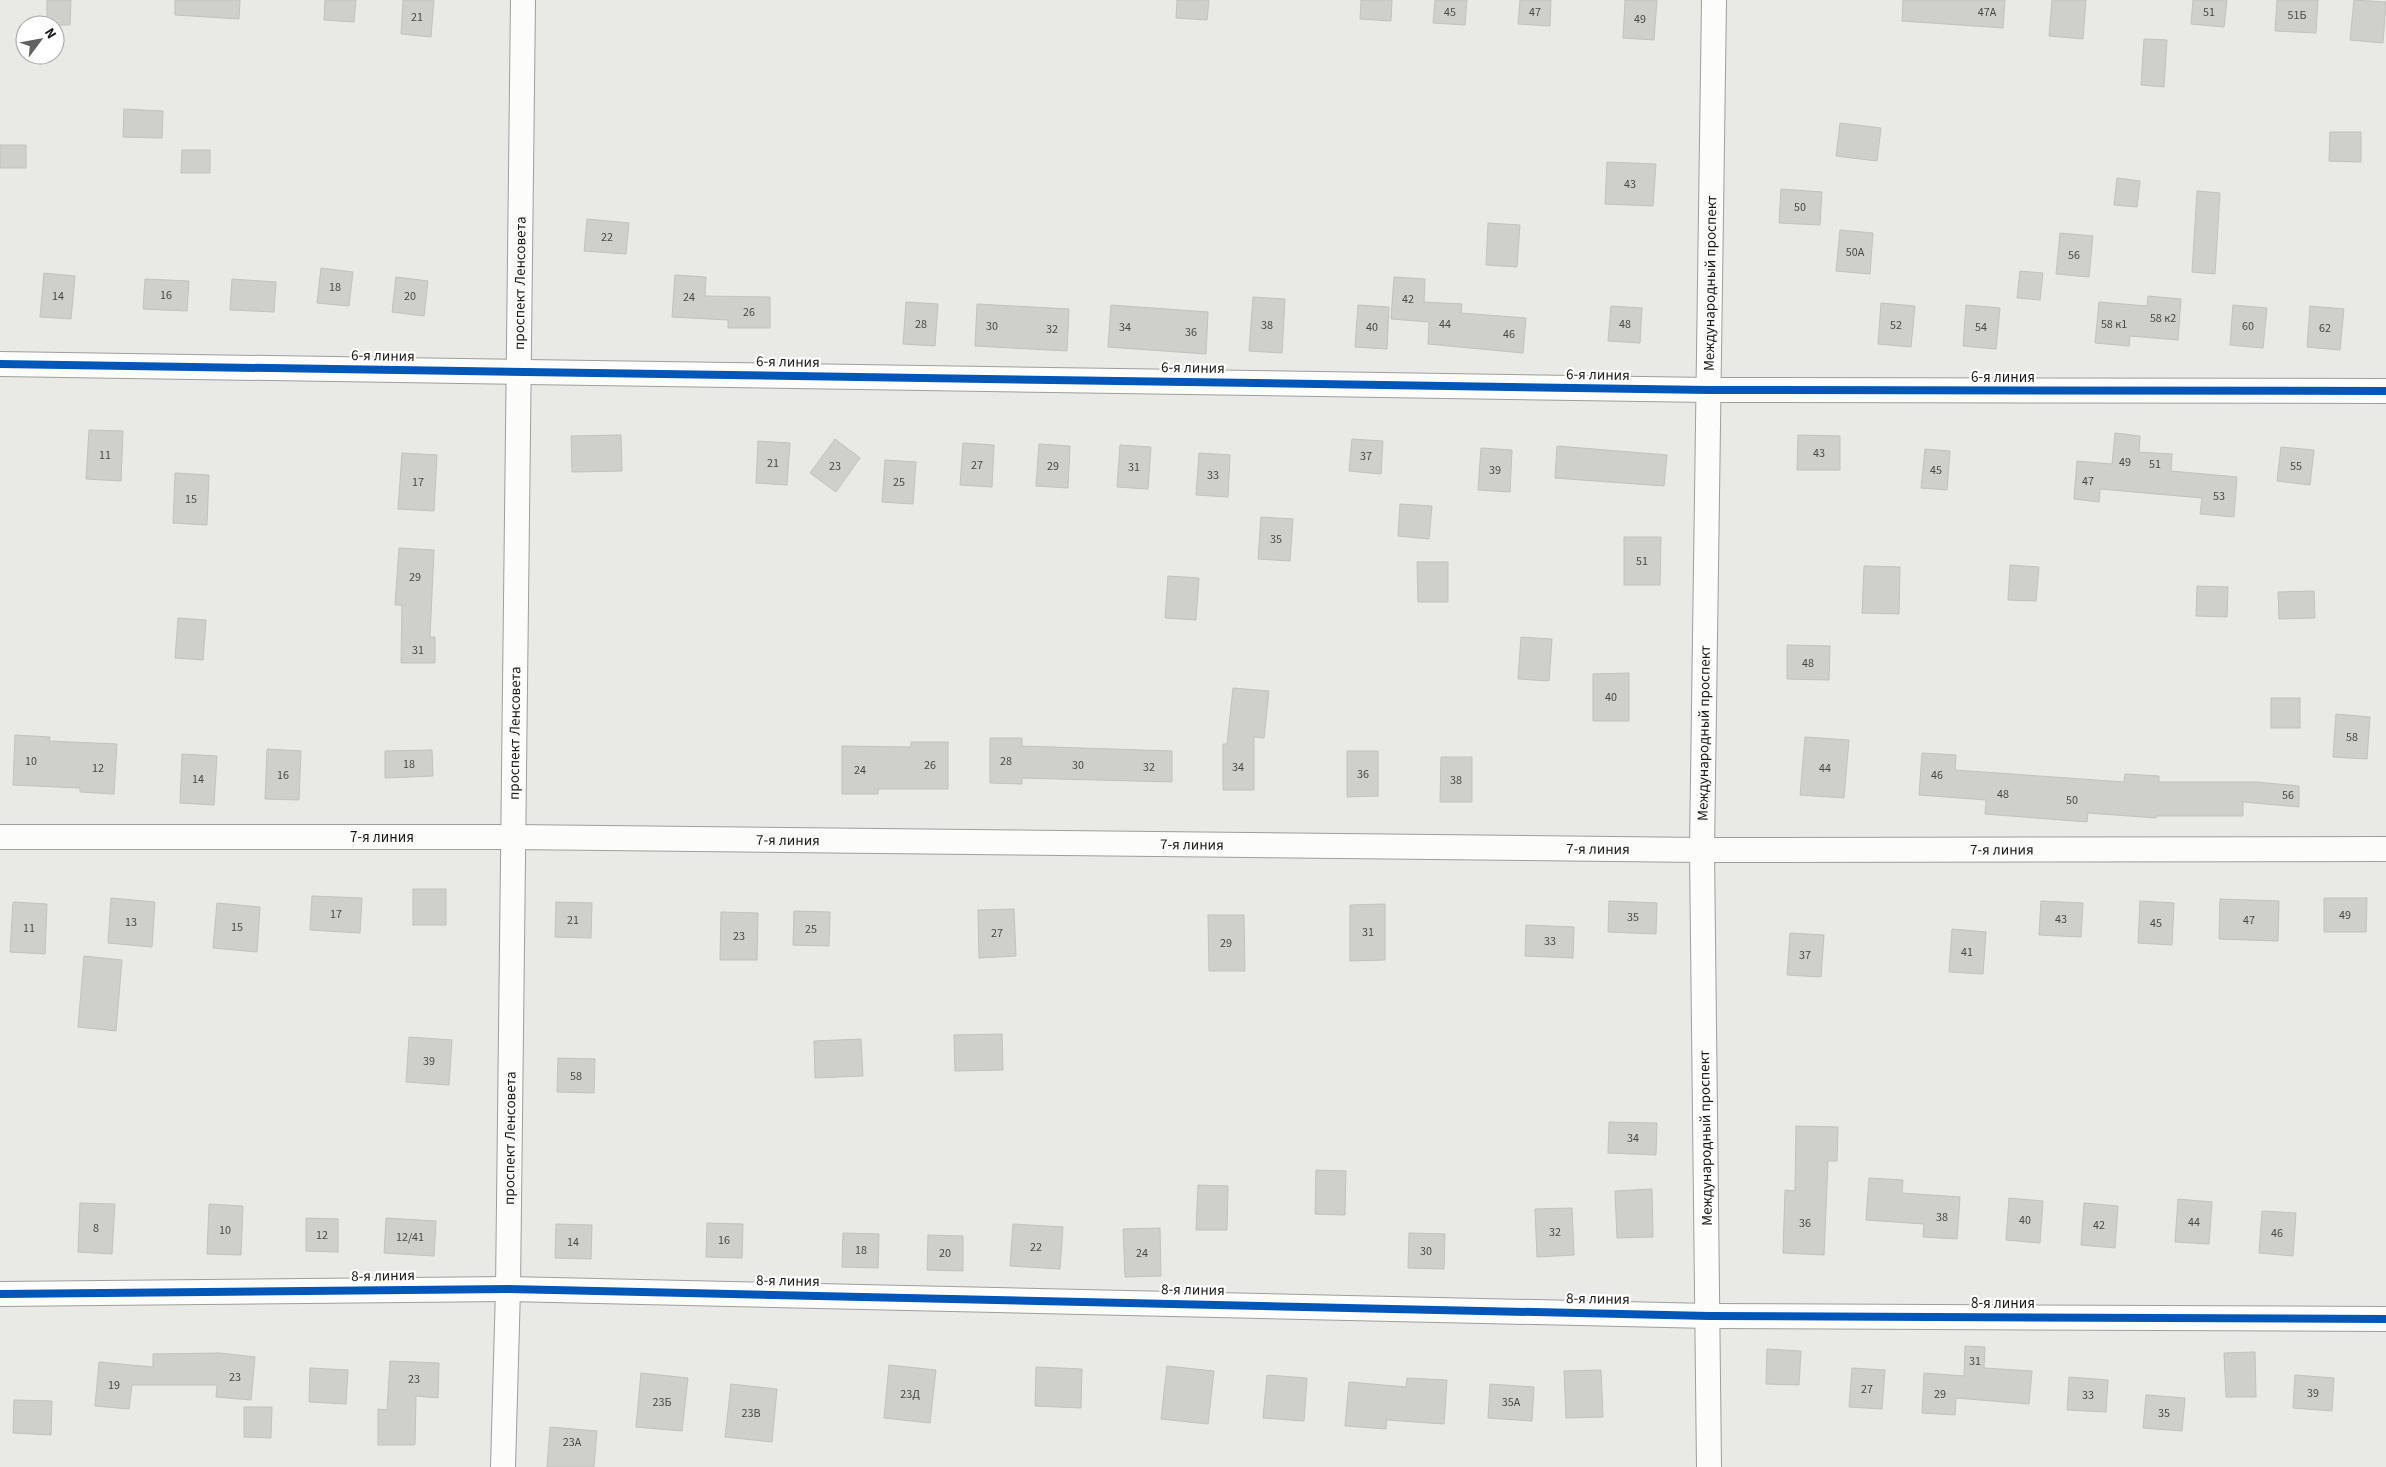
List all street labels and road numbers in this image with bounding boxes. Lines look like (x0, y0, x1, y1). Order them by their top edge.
street label: Международный проспект (1698, 195, 1722, 371)
street label: проспект Ленсовета (508, 216, 531, 350)
street label: 6-я линия (351, 345, 415, 367)
street label: 6-я линия (756, 351, 820, 373)
street label: 6-я линия (1161, 357, 1225, 379)
street label: 6-я линия (1566, 364, 1630, 386)
street label: 6-я линия (1971, 367, 2035, 388)
street label: Международный проспект (1692, 645, 1715, 821)
street label: проспект Ленсовета (503, 666, 526, 800)
street label: 7-я линия (350, 827, 414, 848)
street label: 7-я линия (756, 829, 820, 851)
street label: 7-я линия (1160, 834, 1224, 855)
street label: 7-я линия (1566, 838, 1630, 860)
street label: 7-я линия (1970, 839, 2034, 860)
street label: Международный проспект (1694, 1050, 1718, 1226)
street label: проспект Ленсовета (498, 1071, 521, 1205)
street label: 8-я линия (351, 1265, 415, 1287)
street label: 8-я линия (756, 1270, 820, 1292)
street label: 8-я линия (1161, 1279, 1225, 1301)
street label: 8-я линия (1566, 1288, 1630, 1310)
street label: 8-я линия (1971, 1293, 2035, 1314)

